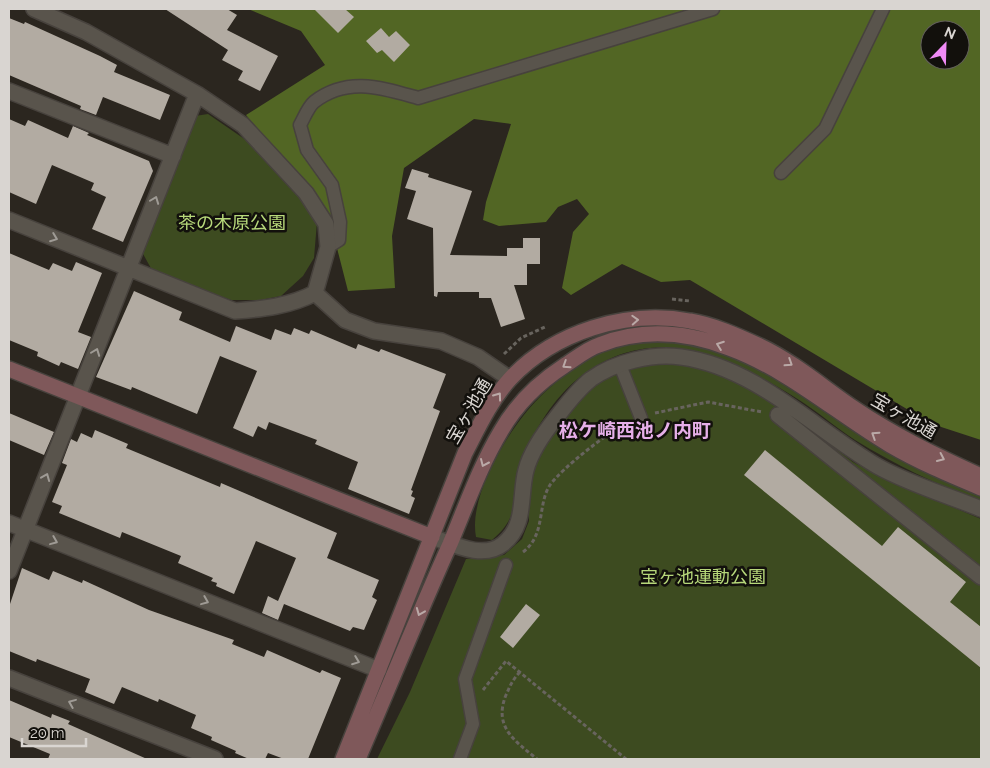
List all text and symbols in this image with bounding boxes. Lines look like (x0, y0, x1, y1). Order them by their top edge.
north arrow (920, 20, 970, 70)
text: N (942, 24, 958, 42)
one-way arrow (149, 196, 160, 205)
park label: 茶の木原公園 (178, 212, 286, 233)
one-way arrow (49, 232, 58, 242)
one-way arrow (632, 314, 640, 325)
one-way arrow (716, 341, 725, 351)
one-way arrow (90, 348, 100, 356)
one-way arrow (783, 357, 792, 366)
one-way arrow (563, 359, 572, 368)
street label: 宝ヶ池通 (441, 374, 496, 447)
street label: 宝ヶ池通 (868, 388, 941, 443)
one-way arrow (492, 392, 501, 402)
district label: 松ケ崎西池ノ内町 (559, 419, 711, 441)
one-way arrow (871, 432, 881, 441)
one-way arrow (936, 452, 945, 462)
one-way arrow (480, 458, 491, 467)
one-way arrow (40, 474, 50, 482)
one-way arrow (49, 535, 58, 545)
park label: 宝ヶ池運動公園 (640, 566, 766, 587)
one-way arrow (200, 595, 209, 605)
one-way arrow (415, 607, 426, 616)
one-way arrow (351, 655, 360, 665)
one-way arrow (68, 698, 77, 709)
scale bar (22, 716, 86, 748)
text: 20 m (30, 724, 65, 742)

